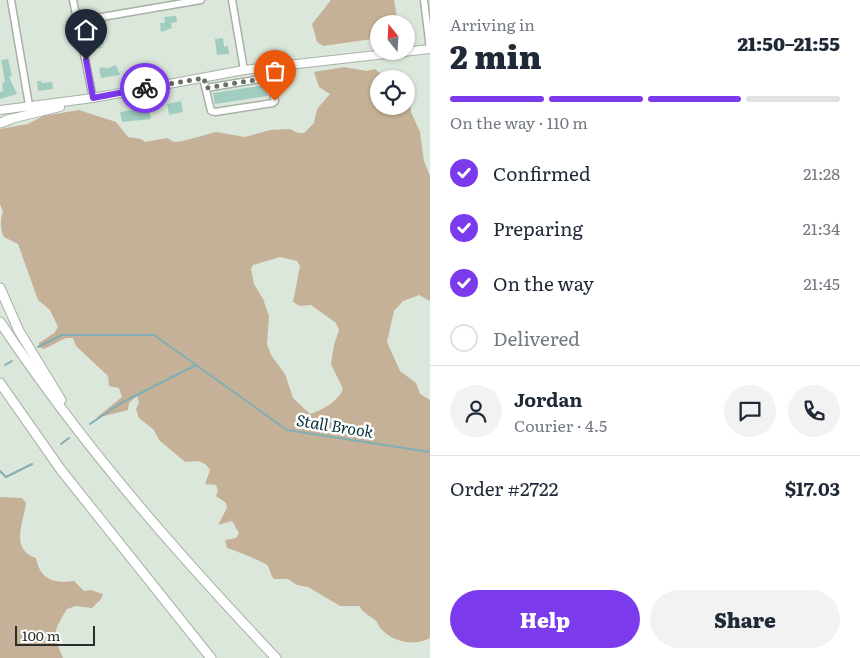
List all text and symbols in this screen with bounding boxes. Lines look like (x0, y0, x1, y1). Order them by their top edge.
pin (65, 9, 107, 60)
text: Arriving in (450, 12, 535, 36)
north arrow (370, 15, 415, 60)
map controls (370, 15, 415, 115)
icon: home (72, 16, 100, 44)
text: 21:50–21:55 (738, 29, 840, 57)
text: 2 min (450, 31, 542, 79)
pin (254, 50, 296, 101)
icon: bag (261, 57, 289, 85)
courier (120, 63, 170, 113)
button: locate (370, 70, 415, 115)
icon: bike (131, 74, 159, 102)
text: On the way · 110 m (450, 110, 588, 134)
icon: check (450, 159, 478, 187)
text: Confirmed (493, 159, 591, 187)
text: 21:28 (803, 161, 840, 185)
icon: check (450, 214, 478, 242)
text: Preparing (493, 214, 583, 242)
text: 21:34 (803, 216, 840, 240)
icon: check (450, 269, 478, 297)
text: On the way (493, 269, 594, 297)
text: 21:45 (803, 271, 840, 295)
text: Delivered (493, 324, 580, 352)
button: person (450, 385, 502, 437)
text: Jordan (514, 385, 583, 413)
button: chat (724, 385, 776, 437)
button: phone (788, 385, 840, 437)
water label: Stall Brook (295, 407, 376, 443)
text: Courier · 4.5 (514, 413, 607, 437)
text: Order #2722 (450, 474, 558, 502)
text: $17.03 (785, 474, 840, 502)
button: Help (450, 590, 640, 648)
button: Share (650, 590, 840, 648)
scale bar (15, 623, 95, 646)
text: 100 m (22, 625, 60, 645)

